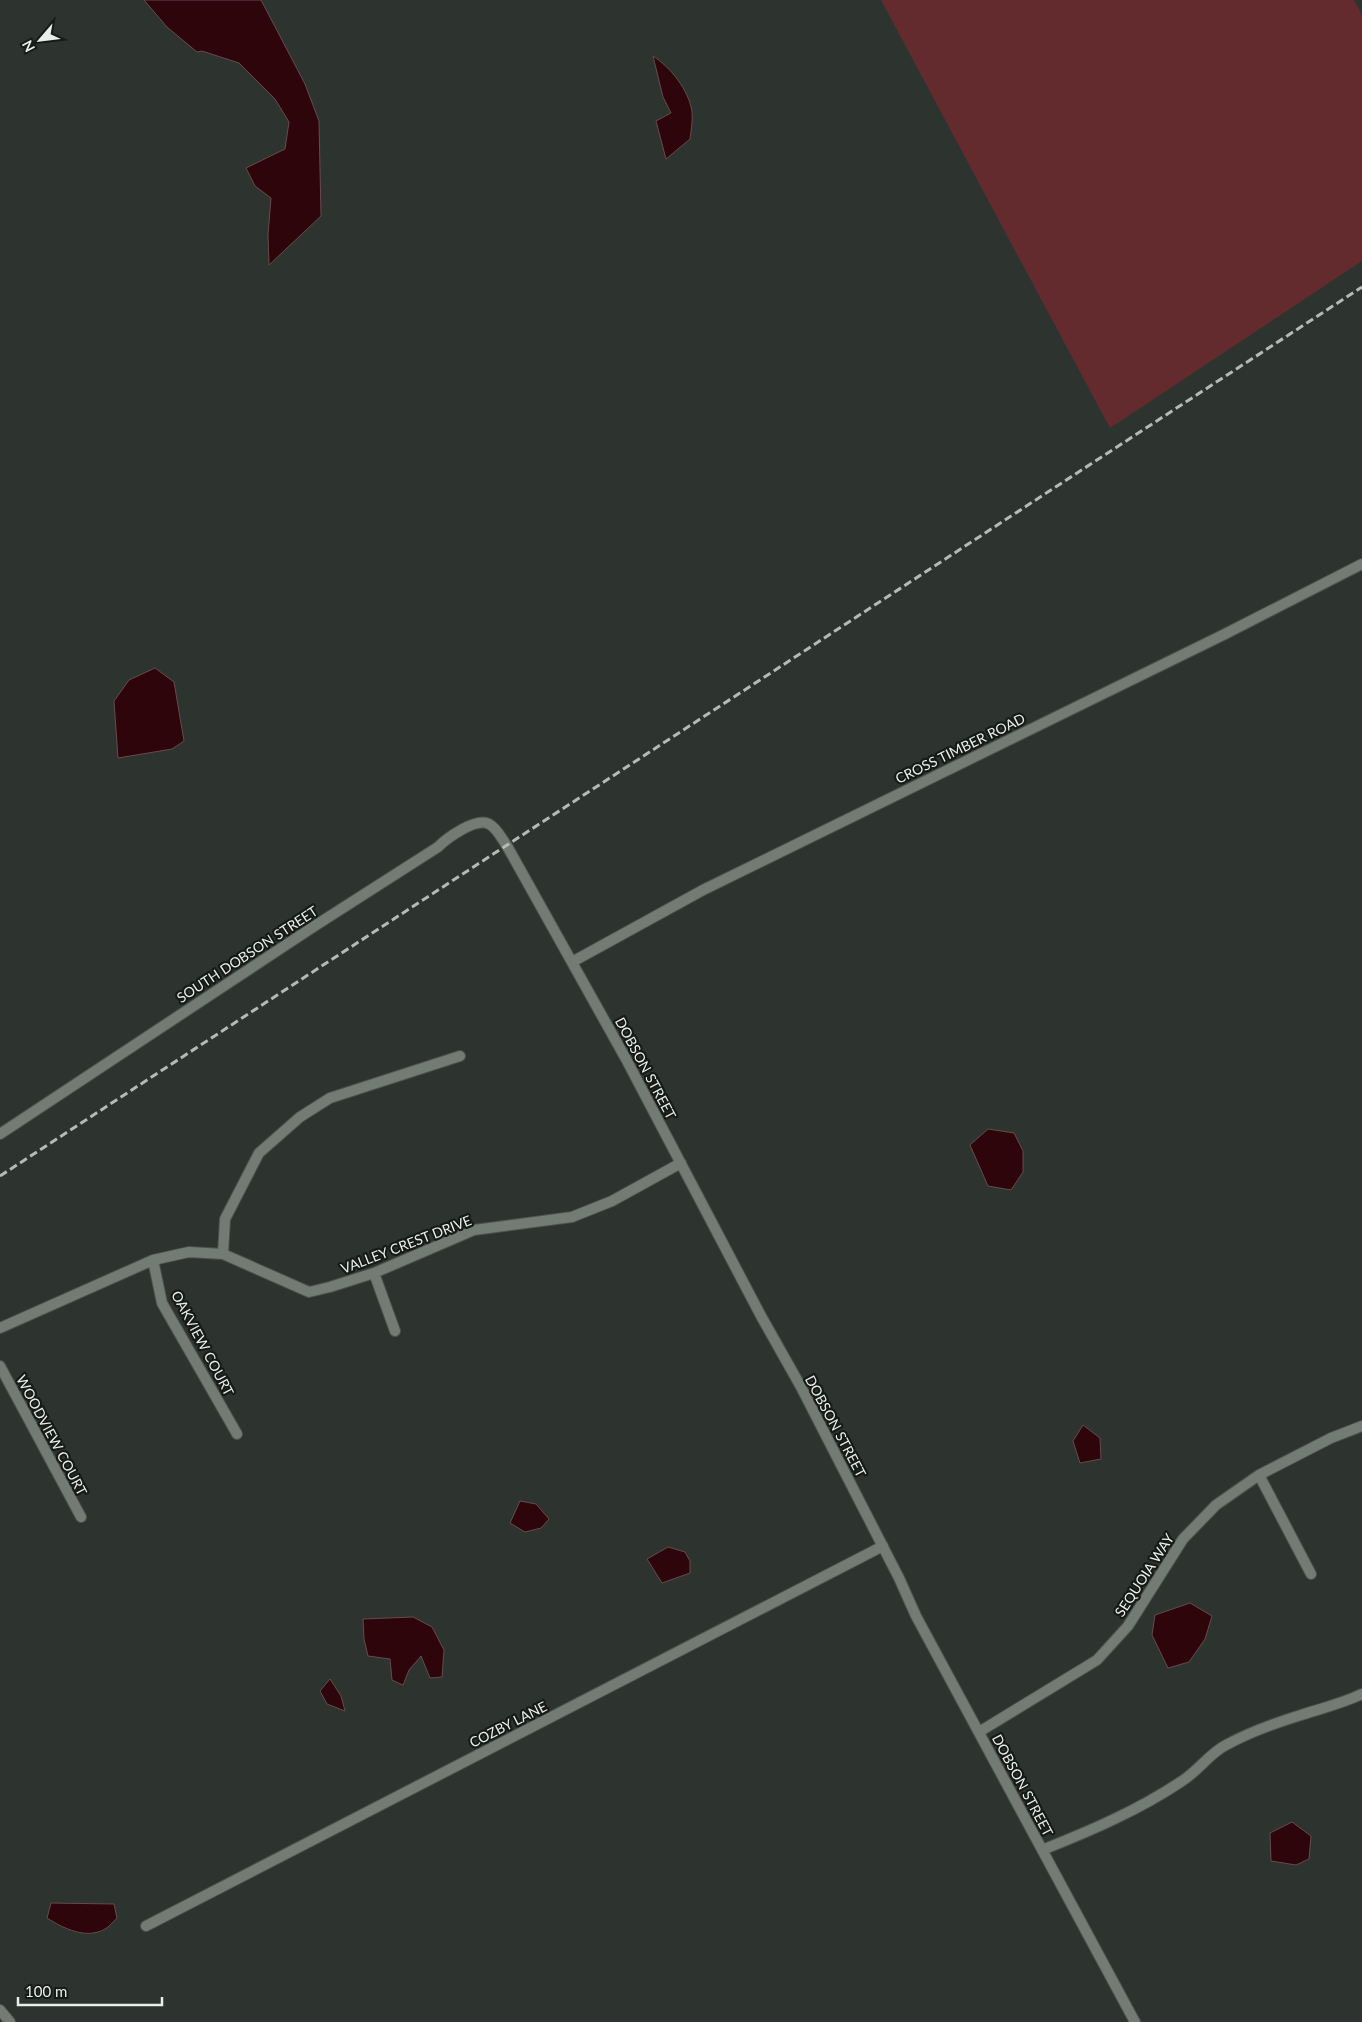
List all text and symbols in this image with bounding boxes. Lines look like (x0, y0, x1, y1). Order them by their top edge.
north arrow (15, 15, 65, 65)
text: N (18, 38, 38, 55)
street label: CROSS TIMBER ROAD (892, 709, 1028, 787)
street label: SOUTH DOBSON STREET (173, 902, 321, 1006)
street label: DOBSON STREET (612, 1014, 680, 1123)
street label: VALLEY CREST DRIVE (338, 1211, 474, 1277)
street label: OAKVIEW COURT (168, 1288, 238, 1399)
street label: WOODVIEW COURT (13, 1372, 91, 1499)
street label: DOBSON STREET (802, 1372, 870, 1481)
street label: SEQUOIA WAY (1111, 1530, 1177, 1620)
street label: COZBY LANE (466, 1697, 550, 1751)
street label: DOBSON STREET (989, 1731, 1057, 1840)
scale bar (18, 1974, 161, 2006)
text: 100 m (25, 1982, 67, 2000)

